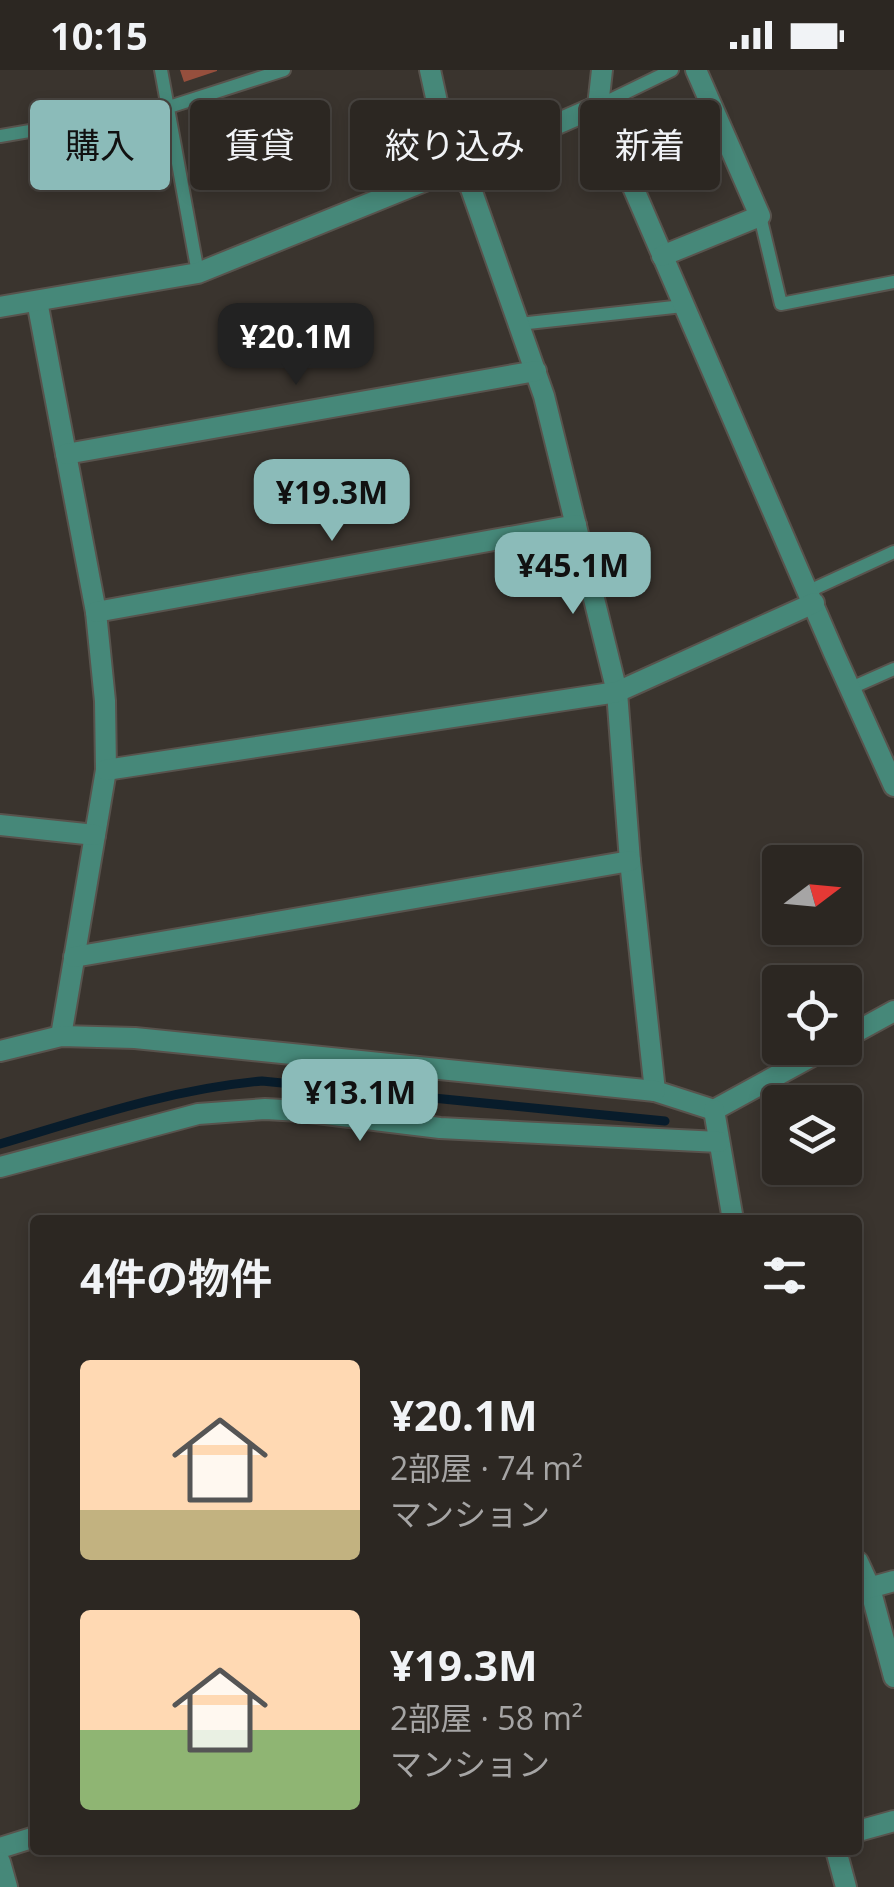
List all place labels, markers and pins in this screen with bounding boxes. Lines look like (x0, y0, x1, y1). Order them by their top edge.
pin: ¥20.1M (215, 303, 377, 388)
pin: ¥19.3M (251, 459, 413, 544)
pin: ¥45.1M (492, 532, 654, 617)
pin: ¥13.1M (279, 1059, 441, 1144)

